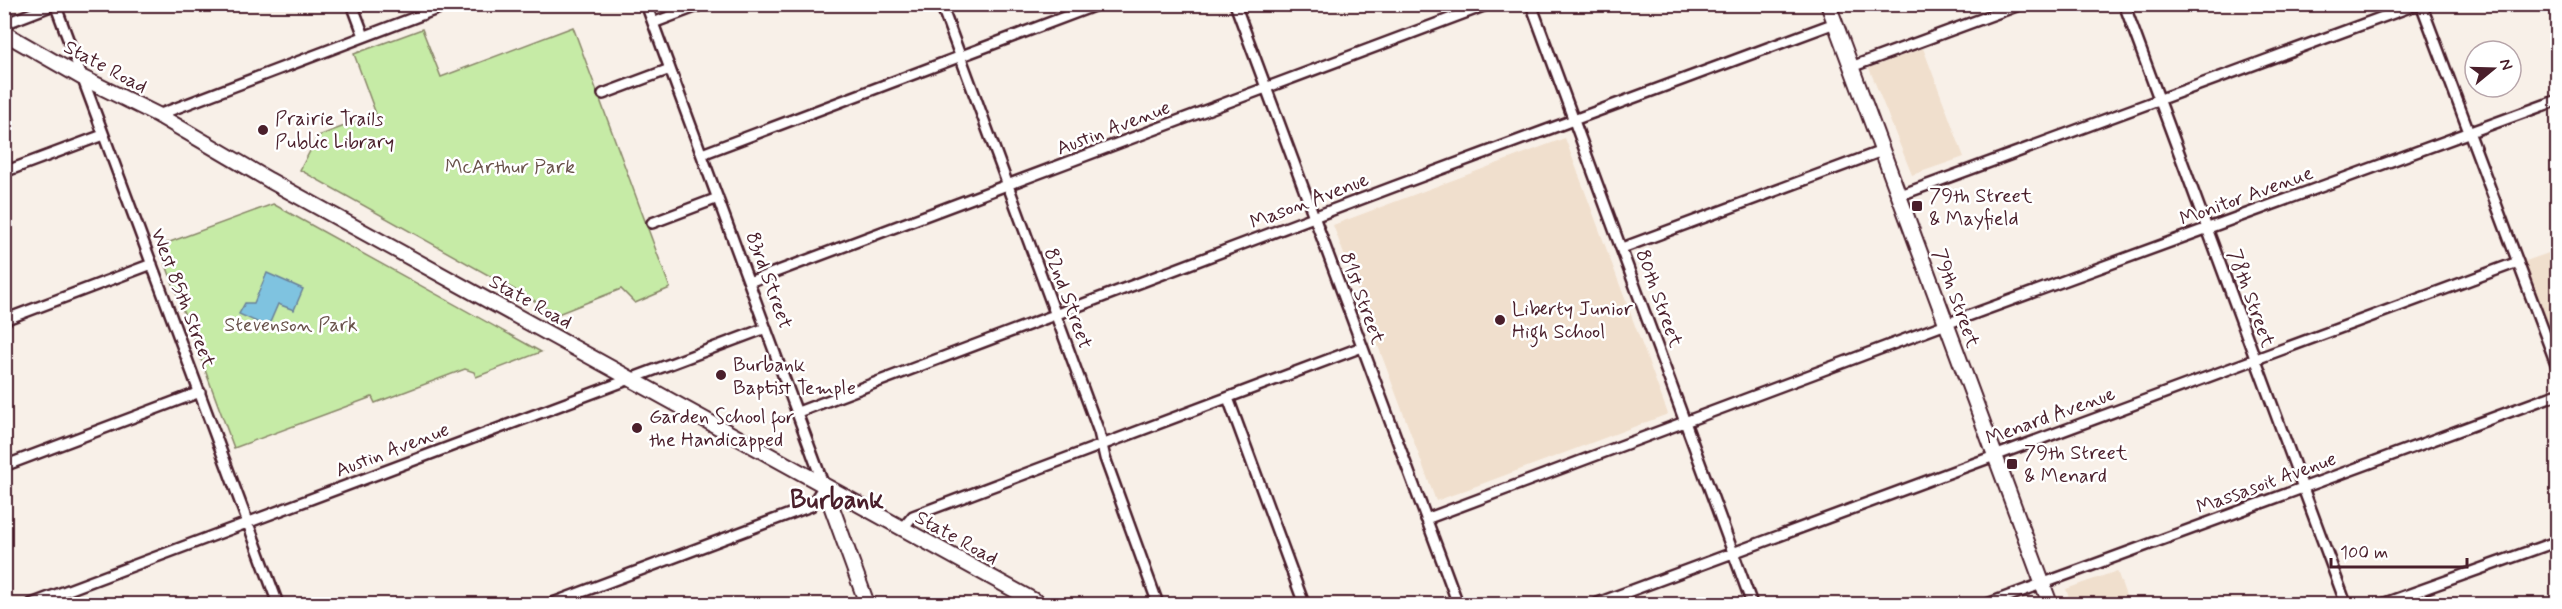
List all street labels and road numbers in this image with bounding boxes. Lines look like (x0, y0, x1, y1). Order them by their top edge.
street label: State Road (59, 34, 152, 101)
street label: Austin Avenue (1053, 94, 1174, 162)
street label: Monitor Avenue (2176, 160, 2317, 233)
street label: Mason Avenue (1246, 166, 1373, 236)
street label: West 85th Street (143, 225, 222, 373)
street label: 83rd Street (739, 228, 799, 333)
street label: 82nd Street (1037, 244, 1098, 353)
street label: 79th Street (1925, 245, 1986, 352)
street label: 80th Street (1628, 246, 1689, 351)
street label: 78th Street (2220, 246, 2281, 352)
street label: 81st Street (1332, 249, 1391, 349)
street label: State Road (484, 268, 577, 336)
street label: Menard Avenue (1982, 380, 2119, 452)
street label: Austin Avenue (332, 416, 453, 484)
street label: Massasoit Avenue (2193, 446, 2340, 521)
street label: State Road (910, 504, 1003, 572)

